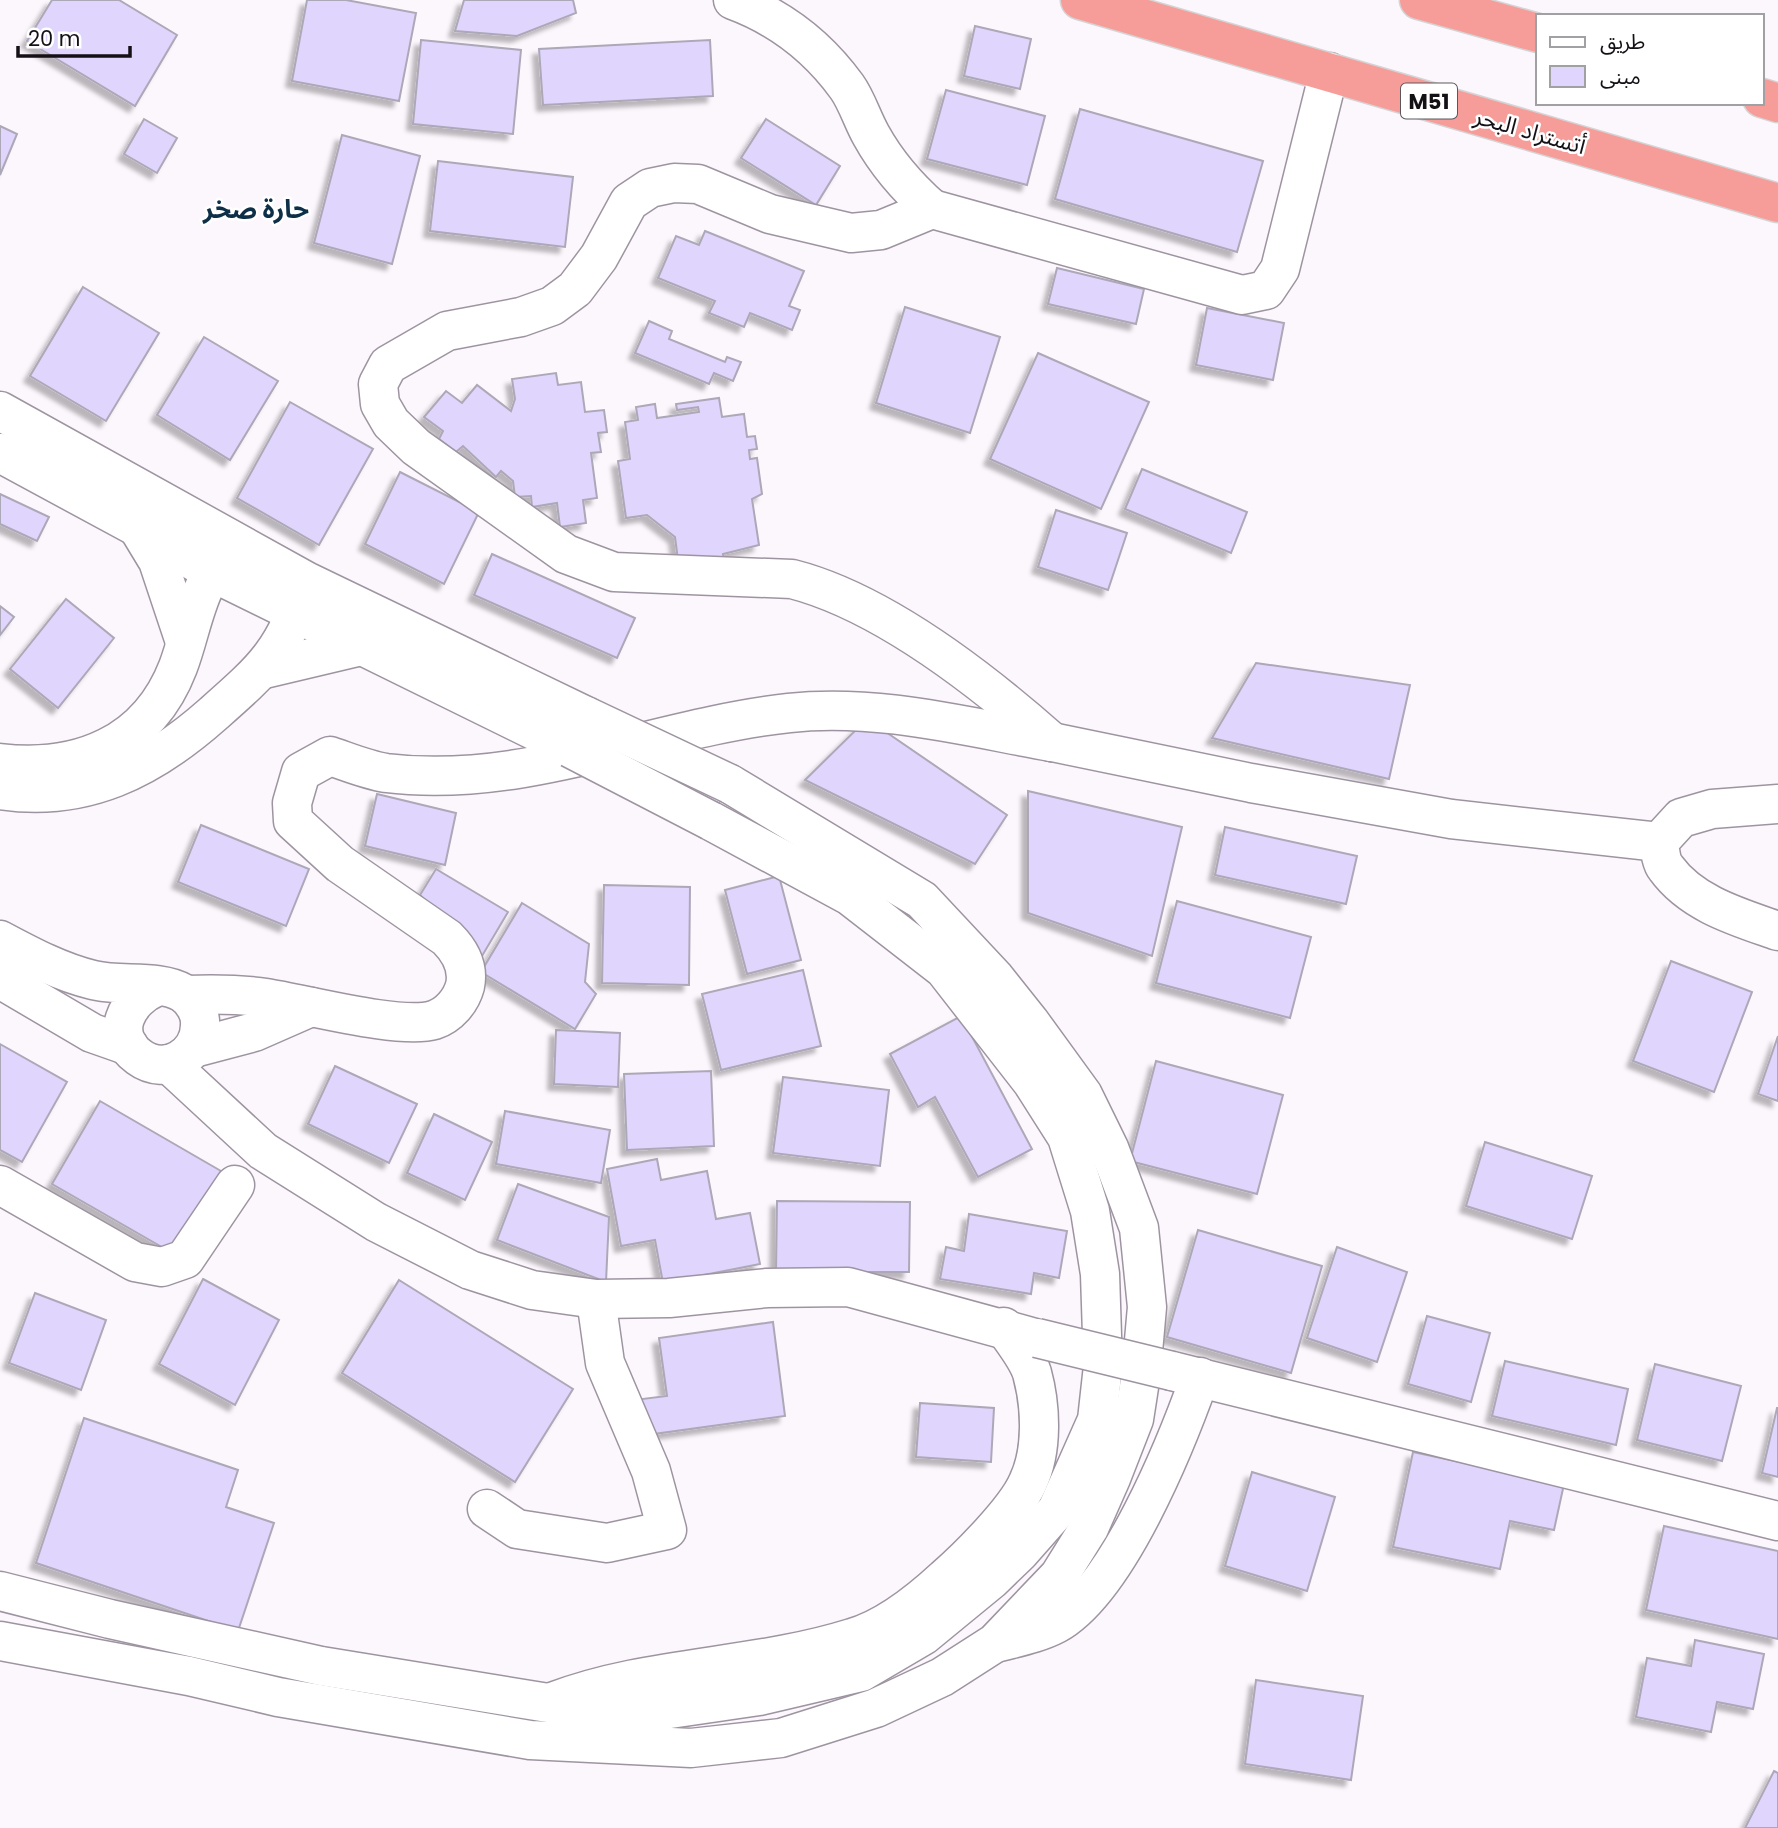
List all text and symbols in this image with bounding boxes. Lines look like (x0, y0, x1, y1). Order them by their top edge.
scale bar (18, 14, 130, 58)
legend (1536, 14, 1764, 105)
text: 20 m (28, 24, 81, 53)
text: طريق (1600, 27, 1645, 56)
text: مبنى (1600, 62, 1641, 91)
road number: M51 (1401, 84, 1457, 119)
street label: أتستراد البحر (1470, 100, 1590, 162)
district label: حارة صخر (202, 191, 309, 227)

